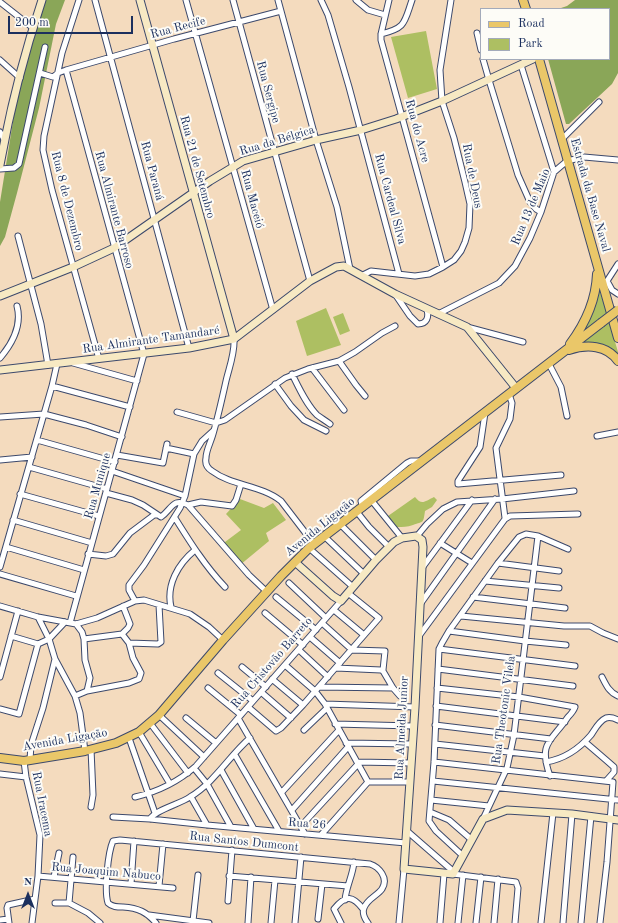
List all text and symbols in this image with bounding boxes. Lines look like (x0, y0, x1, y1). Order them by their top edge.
scale bar (10, 8, 135, 34)
legend (480, 8, 610, 60)
street label: Rua Recife (149, 14, 207, 42)
text: 200 m (15, 17, 49, 29)
text: Road (518, 18, 545, 30)
text: Park (518, 38, 543, 50)
street label: Rua Sergipe (253, 59, 283, 125)
street label: Rua do Acre (402, 98, 432, 164)
street label: Rua 21 de Setembro (176, 114, 218, 220)
street label: Rua da Bélgica (238, 123, 316, 159)
street label: Estrada da Base Naval (567, 136, 613, 254)
street label: Rua Paraná (137, 140, 167, 202)
street label: Rua de Deus (459, 142, 485, 210)
street label: Rua 8 de Dezembro (48, 150, 86, 252)
street label: Rua Almirante Barroso (91, 150, 137, 270)
street label: Rua Cardeal Silva (371, 152, 409, 246)
street label: Rua 13 de Maio (508, 166, 554, 248)
street label: Rua Maceió (237, 168, 267, 230)
street label: Rua Almirante Tamandaré (82, 323, 220, 357)
street label: Rua Munique (82, 451, 114, 521)
street label: Avenida Ligação (282, 494, 358, 560)
street label: Rua Cristovão Barreto (228, 614, 316, 712)
street label: Rua Theotonic Vilela (489, 655, 519, 765)
street label: Rua Almeida Junior (392, 676, 412, 780)
street label: Avenida Ligação (22, 725, 108, 755)
street label: Rua Iracema (29, 770, 55, 838)
street label: Rua 26 (287, 815, 327, 833)
street label: Rua Santos Dumcont (189, 829, 299, 855)
street label: Rua Joaquim Nabuco (51, 860, 161, 884)
north arrow (8, 875, 48, 915)
text: N (24, 877, 32, 888)

